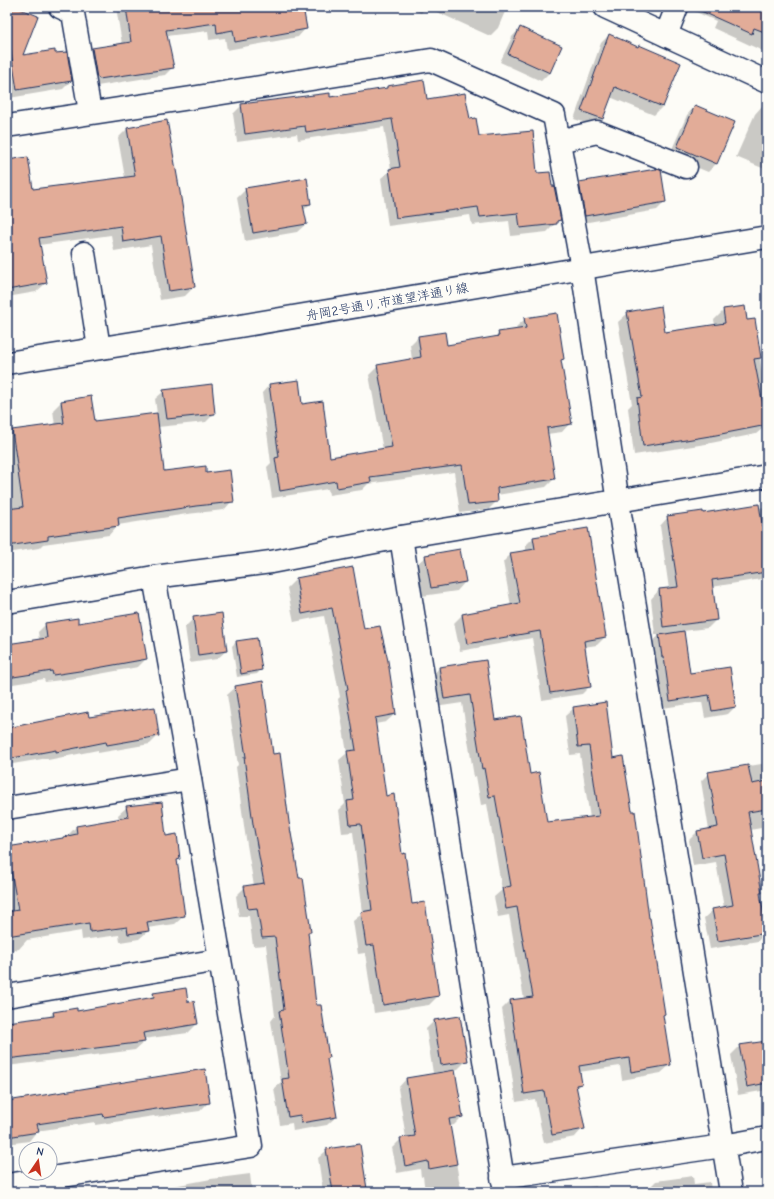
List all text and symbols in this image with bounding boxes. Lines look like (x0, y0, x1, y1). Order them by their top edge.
street label: 舟岡2号通り,市道望洋通り線 (305, 280, 471, 323)
north arrow (18, 1141, 58, 1181)
text: N (35, 1145, 45, 1159)

